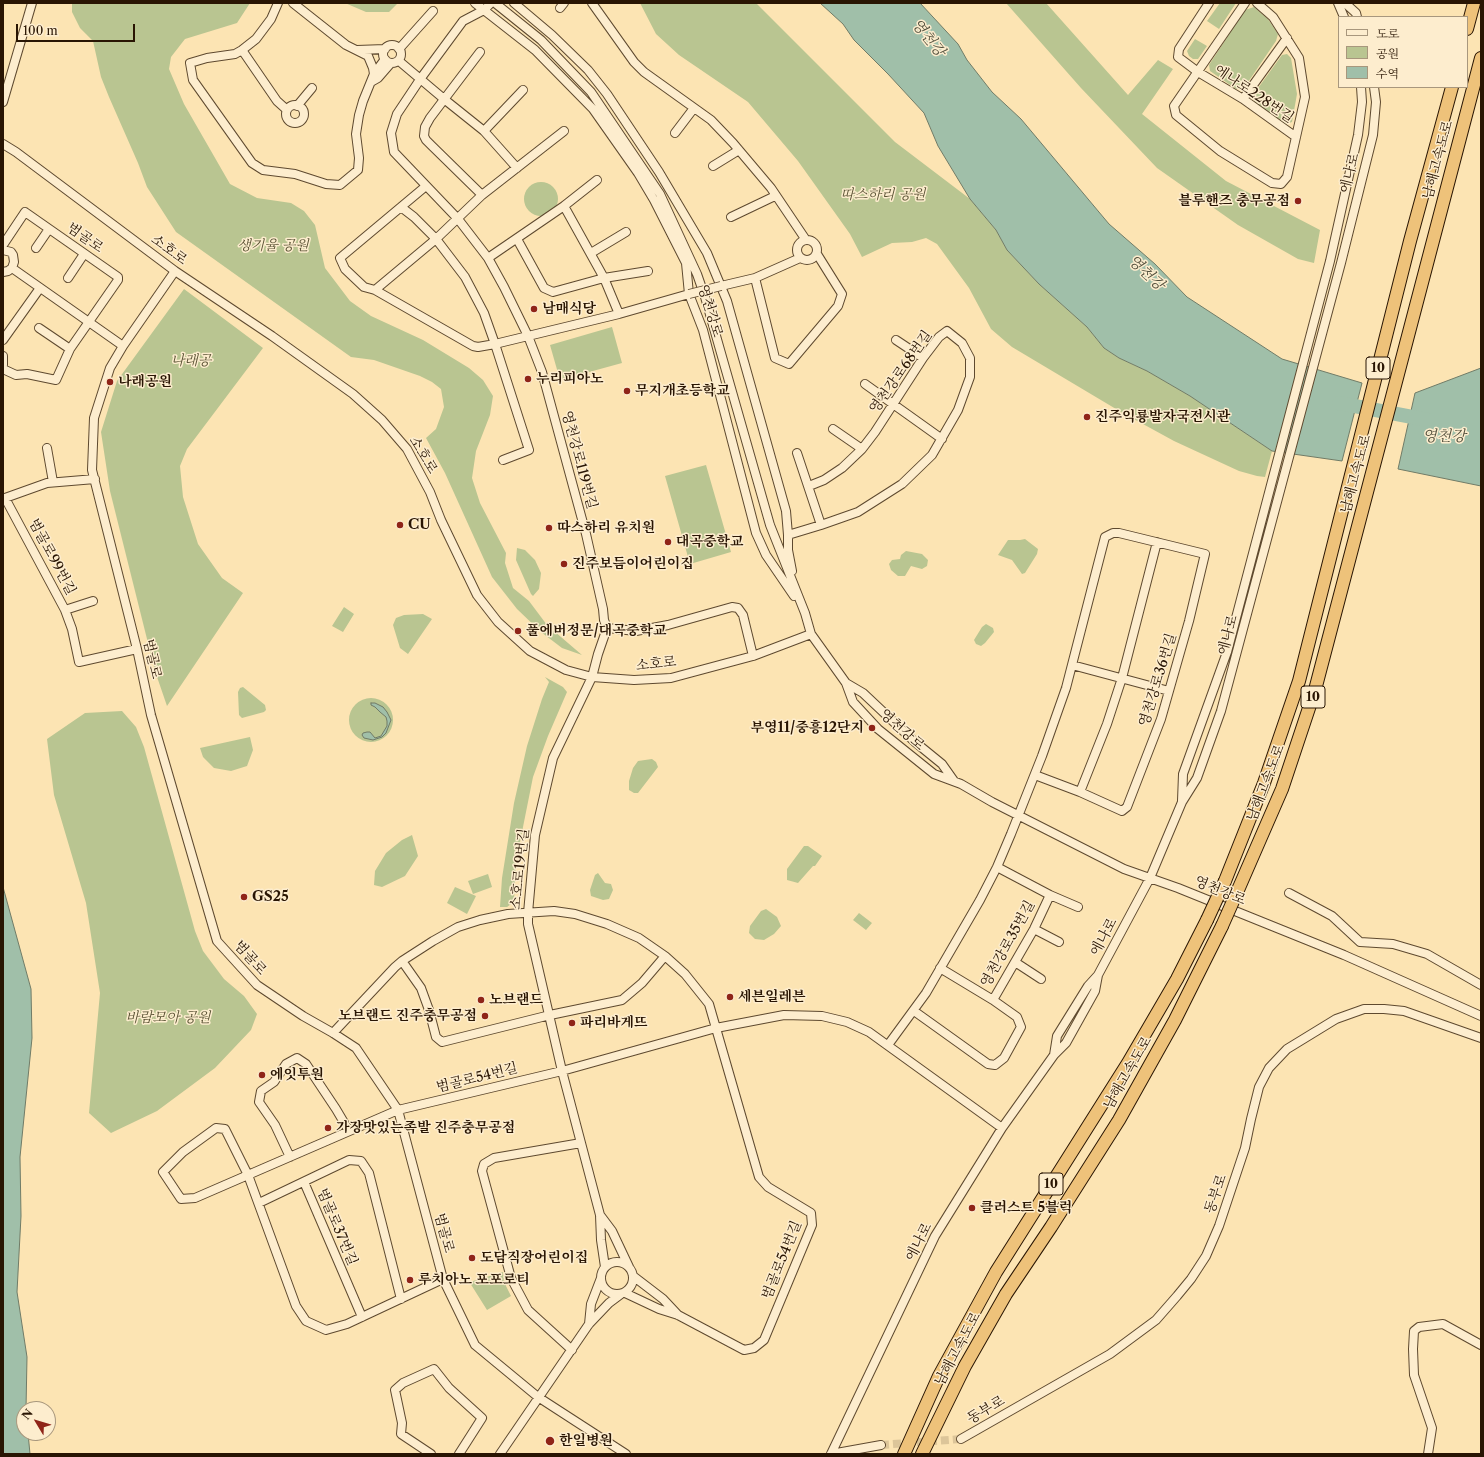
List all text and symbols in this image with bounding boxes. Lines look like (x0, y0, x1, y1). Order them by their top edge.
water label: 영천강 (907, 15, 949, 61)
scale bar (18, 16, 137, 42)
legend (1338, 16, 1468, 88)
text: 100 m (23, 23, 58, 38)
text: 도로 (1376, 26, 1399, 41)
text: 공원 (1376, 46, 1399, 61)
street label: 에나로228번길 (1211, 61, 1297, 127)
text: 수역 (1376, 66, 1399, 81)
street label: 남해고속도로 (1419, 119, 1457, 201)
street label: 에나로 (1337, 151, 1363, 195)
park label: 따스하리 공원 (840, 187, 926, 203)
place label: 블루핸즈 충무공점 (1178, 193, 1290, 209)
marker: 블루핸즈 충무공점 (1293, 196, 1303, 206)
street label: 범골로 (64, 219, 106, 257)
street label: 소호로 (148, 231, 190, 269)
park label: 생기율 공원 (237, 238, 309, 254)
water label: 영천강 (1124, 252, 1168, 294)
street label: 영천강로 (694, 283, 726, 339)
place label: 남매식당 (542, 301, 596, 317)
marker: 남매식당 (529, 304, 539, 314)
street label: 영천강로68번길 (866, 327, 936, 417)
park label: 나래공 (171, 353, 211, 369)
road number: 10 (1366, 357, 1390, 379)
place label: 누리피아노 (536, 371, 604, 387)
place label: 나래공원 (118, 374, 172, 390)
marker: 누리피아노 (523, 374, 533, 384)
marker: 나래공원 (105, 377, 115, 387)
place label: 무지개초등학교 (635, 383, 730, 399)
marker: 무지개초등학교 (622, 386, 632, 396)
street label: 영천강로119번길 (558, 409, 600, 511)
place label: 진주익룡발자국전시관 (1095, 409, 1230, 425)
marker: 진주익룡발자국전시관 (1082, 412, 1092, 422)
water label: 영천강 (1422, 428, 1466, 446)
street label: 소호로 (405, 433, 441, 477)
street label: 남해고속도로 (1337, 433, 1375, 515)
street label: 범골로99번길 (25, 516, 79, 598)
place label: CU (408, 517, 431, 533)
marker: CU (395, 520, 405, 530)
place label: 따스하리 유치원 (557, 520, 655, 536)
marker: 따스하리 유치원 (544, 523, 554, 533)
place label: 대곡중학교 (676, 534, 744, 550)
marker: 대곡중학교 (663, 537, 673, 547)
place label: 진주보듬이어린이집 (572, 556, 694, 572)
marker: 진주보듬이어린이집 (559, 559, 569, 569)
street label: 에나로 (1215, 613, 1241, 657)
place label: 풀에버정문/대곡중학교 (526, 623, 666, 639)
marker: 풀에버정문/대곡중학교 (513, 626, 523, 636)
street label: 영천강로36번길 (1136, 631, 1180, 729)
street label: 범골로 (139, 637, 165, 681)
street label: 소호로 (635, 654, 677, 674)
road number: 10 (1301, 686, 1325, 708)
street label: 영천강로 (876, 706, 928, 754)
place label: 부영11/중흥12단지 (750, 720, 864, 736)
marker: 부영11/중흥12단지 (867, 723, 877, 733)
street label: 남해고속도로 (1244, 742, 1288, 824)
street label: 소호로19번길 (507, 827, 533, 911)
street label: 영천강로 (1192, 873, 1248, 909)
place label: GS25 (252, 889, 289, 905)
marker: GS25 (239, 892, 249, 902)
street label: 영천강로35번길 (977, 898, 1039, 990)
street label: 에나로 (1087, 915, 1121, 959)
street label: 범골로 (230, 937, 270, 979)
place label: 세븐일레븐 (738, 989, 806, 1005)
place label: 노브랜드 (489, 992, 543, 1008)
marker: 세븐일레븐 (725, 992, 735, 1002)
marker: 노브랜드 (476, 995, 486, 1005)
place label: 노브랜드 진주충무공점 (338, 1008, 477, 1024)
park label: 바람모아 공원 (125, 1010, 211, 1026)
marker: 노브랜드 진주충무공점 (480, 1011, 490, 1021)
place label: 파리바게뜨 (580, 1015, 648, 1031)
marker: 파리바게뜨 (567, 1018, 577, 1028)
street label: 남해고속도로 (1100, 1034, 1156, 1112)
street label: 범골로54번길 (435, 1060, 519, 1096)
place label: 에잇투원 (270, 1067, 324, 1083)
marker: 에잇투원 (257, 1070, 267, 1080)
place label: 가장맛있는족발 진주충무공점 (336, 1120, 515, 1136)
marker: 가장맛있는족발 진주충무공점 (323, 1123, 333, 1133)
street label: 동부로 (1201, 1172, 1231, 1216)
road number: 10 (1039, 1173, 1063, 1195)
street label: 범골로37번길 (313, 1186, 361, 1268)
place label: 클러스트 5블럭 (980, 1200, 1072, 1216)
marker: 클러스트 5블럭 (967, 1203, 977, 1213)
street label: 범골로 (431, 1211, 457, 1255)
street label: 범골로54번길 (759, 1218, 805, 1302)
street label: 에나로 (902, 1220, 936, 1264)
place label: 도담직장어린이집 (480, 1250, 588, 1266)
marker: 도담직장어린이집 (467, 1253, 477, 1263)
place label: 루치아노 포포로티 (418, 1272, 530, 1288)
marker: 루치아노 포포로티 (405, 1275, 415, 1285)
street label: 남해고속도로 (932, 1309, 984, 1389)
street label: 동부로 (964, 1393, 1008, 1427)
north arrow (16, 1401, 56, 1441)
text: N (19, 1406, 36, 1422)
place label: 한일병원 (559, 1433, 613, 1449)
marker: 한일병원 (544, 1435, 556, 1447)

